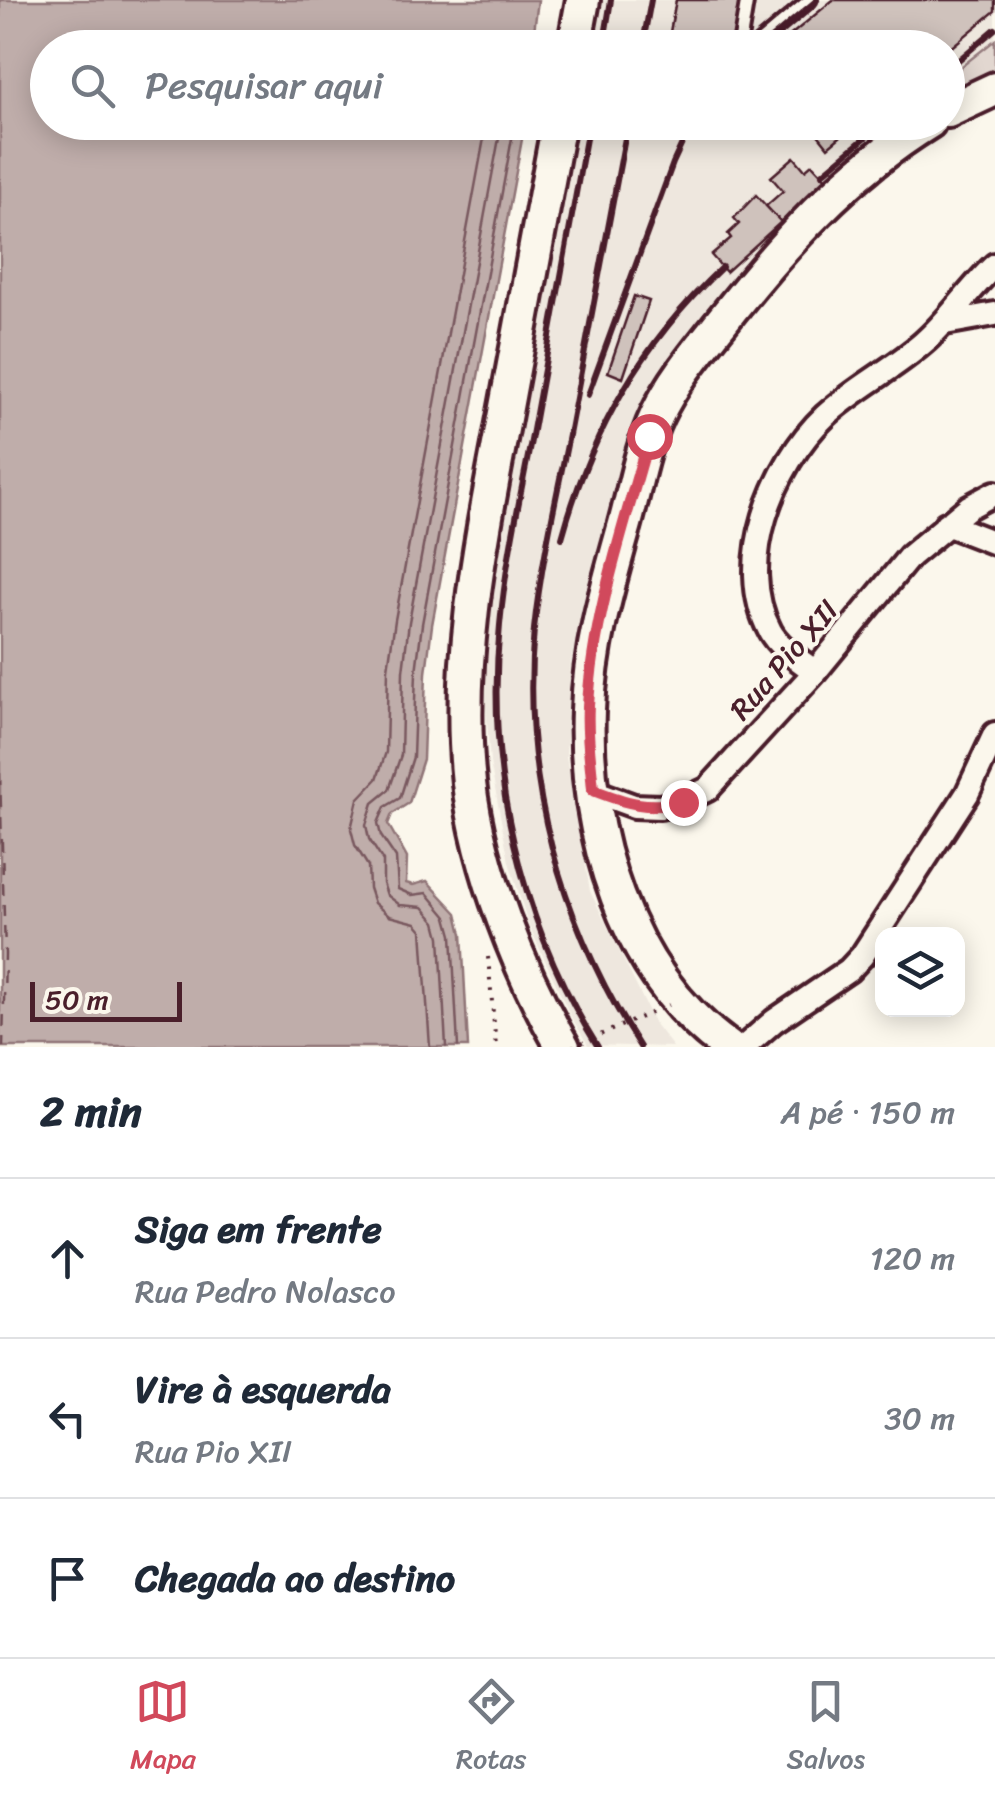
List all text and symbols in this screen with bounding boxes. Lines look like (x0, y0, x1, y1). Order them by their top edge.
search box (30, 30, 965, 140)
text: Pesquisar aqui (145, 52, 383, 119)
icon: search (65, 58, 120, 113)
route start (627, 414, 673, 460)
street label: Rua Pio XII (715, 587, 853, 733)
route end (661, 780, 707, 826)
map controls (875, 927, 965, 1017)
button: layers (875, 927, 965, 1017)
text: 50 m (45, 975, 109, 1024)
scale bar (30, 977, 182, 1021)
text: 2 min (40, 1075, 142, 1149)
text: A pé · 150 m (781, 1084, 955, 1141)
text: Siga em frente (135, 1196, 382, 1263)
text: 120 m (870, 1230, 955, 1287)
icon: ahead (40, 1231, 95, 1286)
text: Rua Pedro Nolasco (135, 1263, 396, 1320)
text: Vire à esquerda (135, 1356, 391, 1423)
text: 30 m (884, 1390, 955, 1447)
icon: left (40, 1391, 95, 1446)
text: Rua Pio XII (135, 1423, 292, 1480)
text: Chegada ao destino (135, 1545, 455, 1612)
icon: arrive (40, 1551, 95, 1606)
tab: Mapa (130, 1674, 196, 1783)
tab: Rotas (456, 1674, 526, 1783)
tab: Salvos (787, 1674, 865, 1783)

